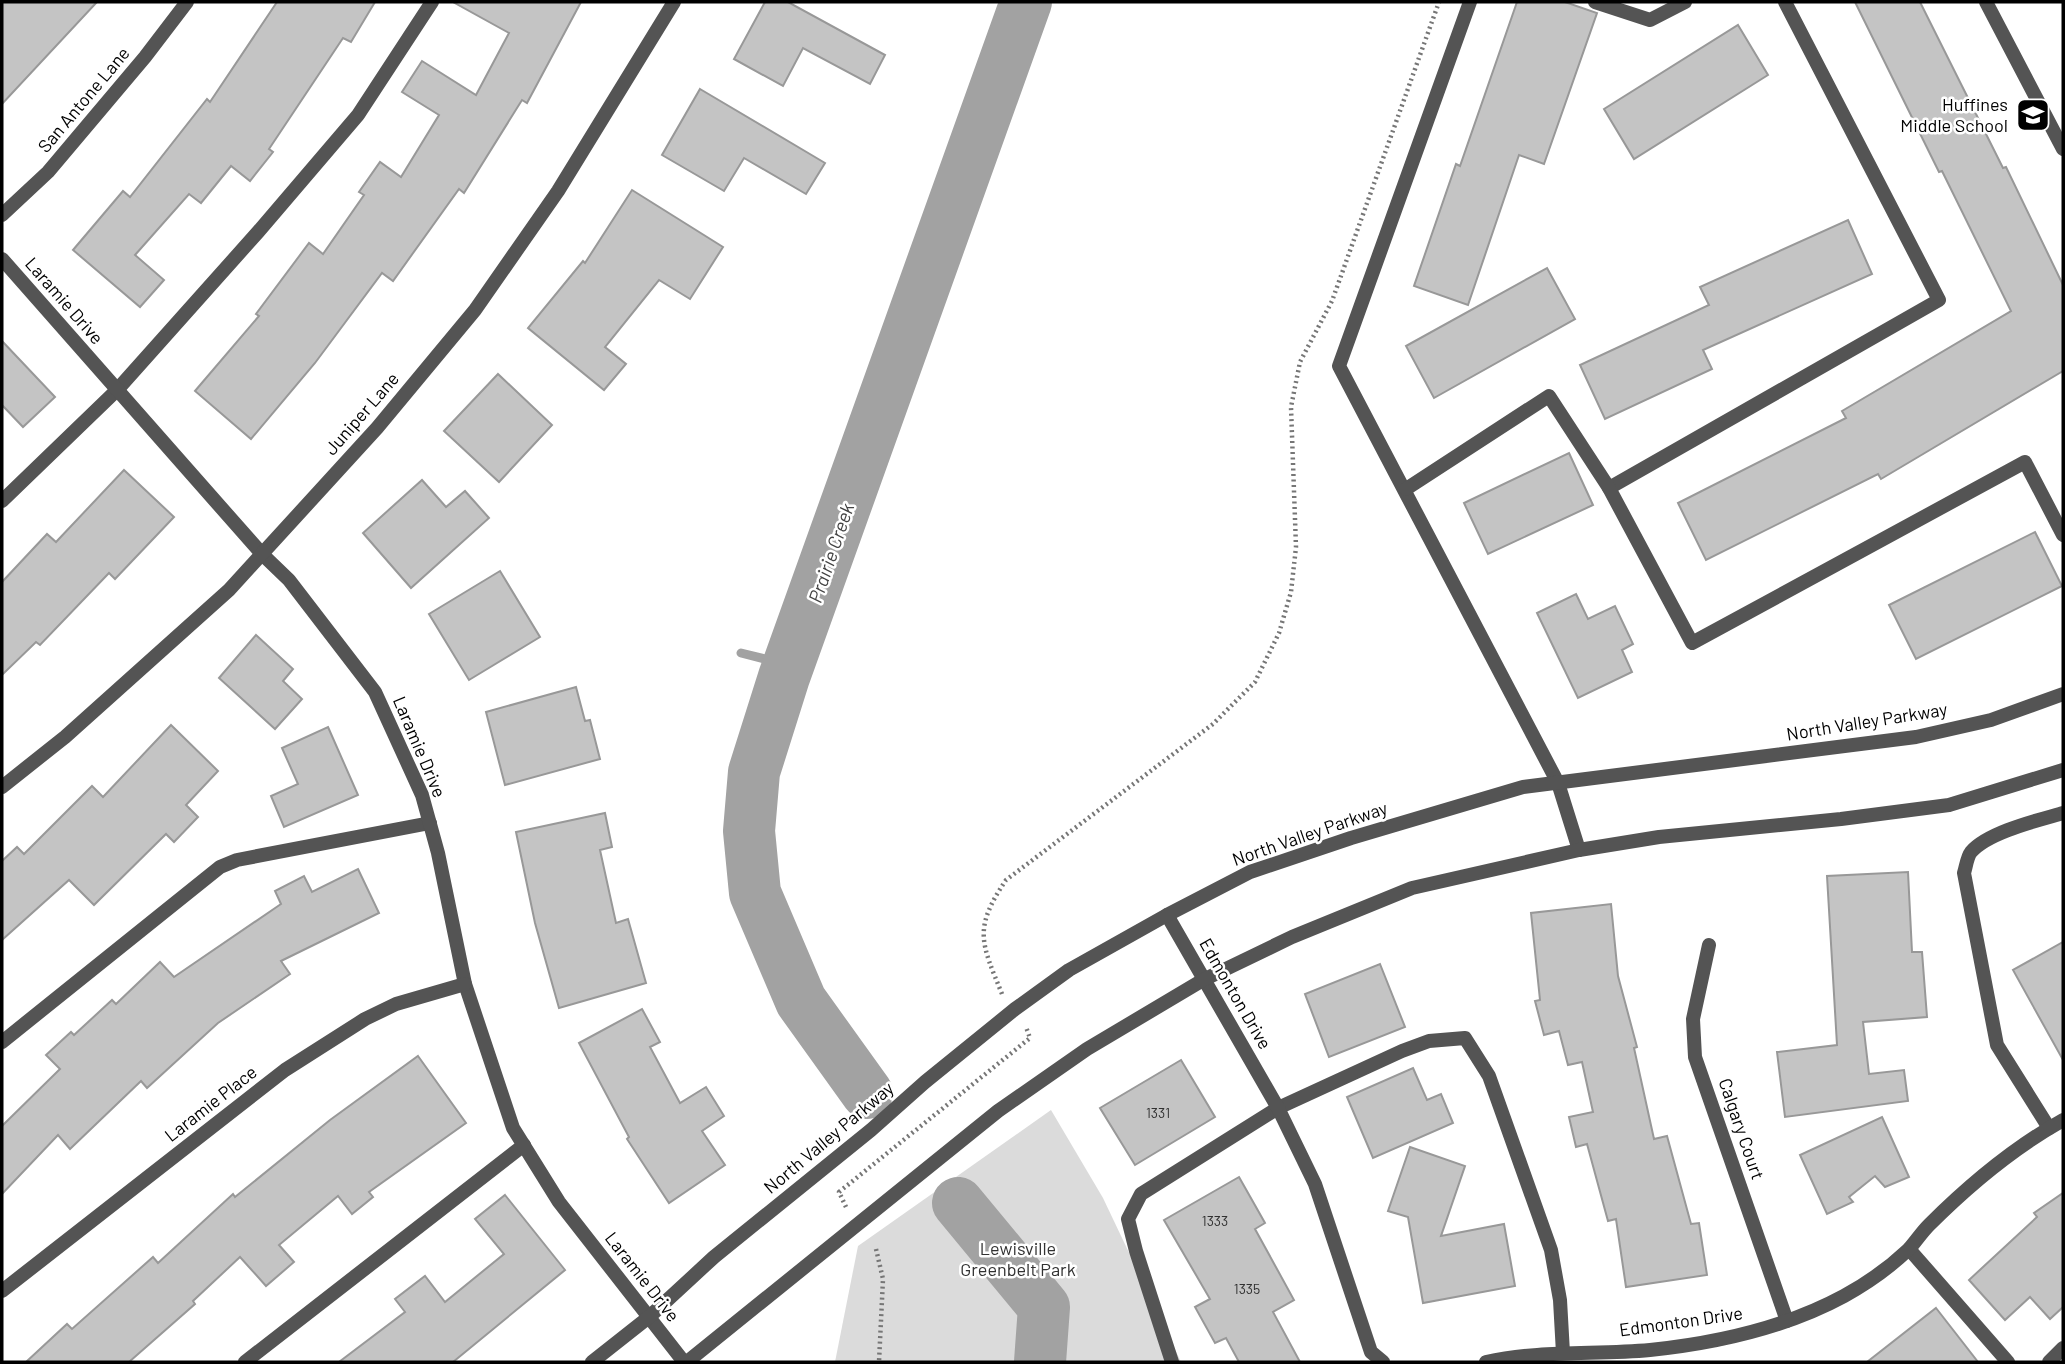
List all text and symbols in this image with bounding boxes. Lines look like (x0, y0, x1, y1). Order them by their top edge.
street label: San Antone Lane (33, 42, 134, 157)
place label: Huffines Middle School (1900, 93, 2008, 136)
school or university icon: Huffines Middle School (2014, 96, 2052, 134)
street label: Laramie Drive (21, 252, 108, 348)
street label: Juniper Lane (319, 367, 403, 459)
water label: Prairie Creek (803, 499, 859, 606)
street label: Laramie Drive (389, 693, 451, 801)
street label: North Valley Parkway (1785, 697, 1949, 745)
street label: North Valley Parkway (1229, 796, 1390, 870)
street label: Edmonton Drive (1195, 934, 1277, 1053)
street label: Laramie Place (160, 1060, 261, 1146)
street label: Calgary Court (1714, 1075, 1770, 1182)
street label: North Valley Parkway (759, 1077, 898, 1198)
house number: 1331 (1146, 1104, 1170, 1121)
house number: 1333 (1202, 1212, 1228, 1229)
street label: Laramie Drive (601, 1227, 685, 1326)
park label: Lewisville Greenbelt Park (960, 1237, 1076, 1280)
house number: 1335 (1234, 1280, 1260, 1297)
street label: Edmonton Drive (1618, 1301, 1744, 1341)

